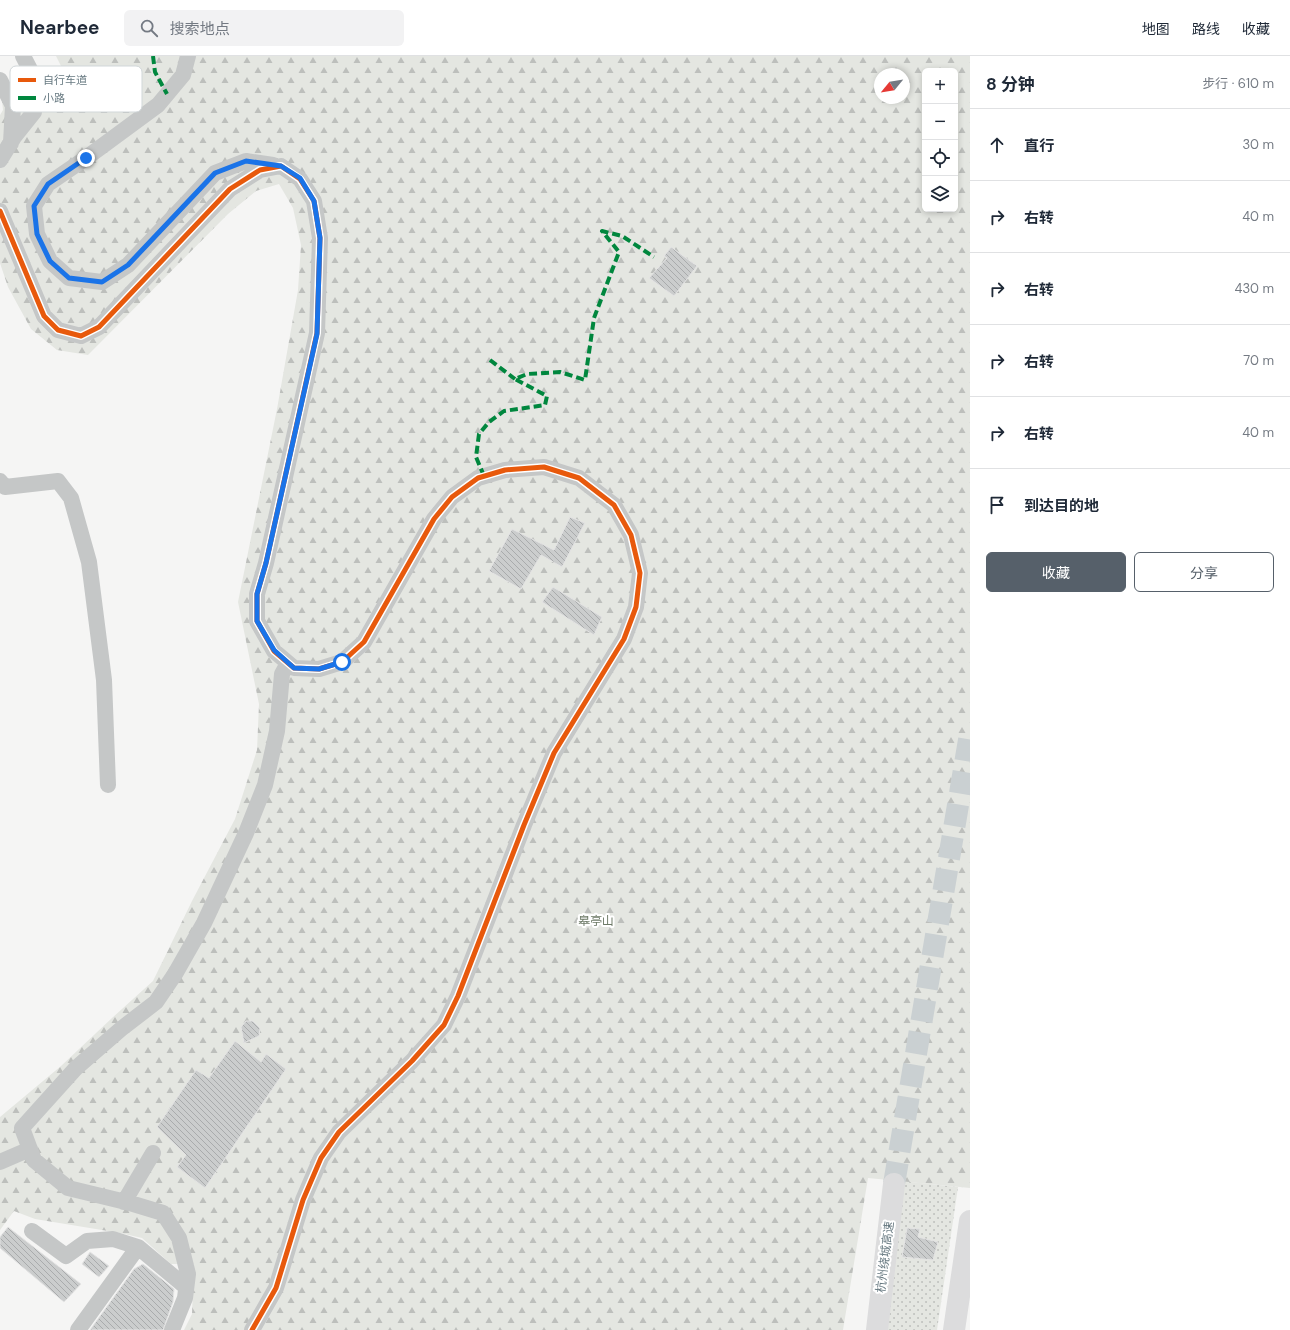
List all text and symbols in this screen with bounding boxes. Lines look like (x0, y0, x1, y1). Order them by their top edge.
search box (124, 10, 404, 46)
text: Nearbee (20, 15, 100, 40)
icon: search (138, 17, 160, 39)
text: 搜索地点 (170, 19, 230, 39)
text: 地图 (1142, 20, 1170, 38)
text: 路线 (1192, 20, 1220, 38)
text: 收藏 (1242, 20, 1270, 38)
legend (10, 66, 142, 112)
north arrow (874, 68, 910, 104)
map controls (922, 68, 958, 212)
button: + (922, 68, 958, 104)
text: 自行车道 (43, 73, 87, 87)
text: 8 分钟 (986, 73, 1035, 95)
text: 步行 · 610 m (1202, 75, 1274, 92)
text: 小路 (43, 91, 65, 105)
button: − (922, 104, 958, 140)
icon: ahead (986, 134, 1008, 156)
text: 直行 (1024, 136, 1054, 156)
text: 30 m (1242, 136, 1274, 153)
button: locate (922, 140, 958, 176)
route end (77, 149, 95, 167)
button: layers (922, 176, 958, 212)
icon: right (986, 206, 1008, 228)
text: 右转 (1024, 208, 1054, 228)
text: 40 m (1242, 208, 1274, 225)
icon: right (986, 278, 1008, 300)
text: 右转 (1024, 280, 1054, 300)
text: 430 m (1234, 280, 1274, 297)
icon: right (986, 350, 1008, 372)
text: 右转 (1024, 352, 1054, 372)
text: 70 m (1243, 352, 1274, 369)
icon: right (986, 422, 1008, 444)
text: 右转 (1024, 424, 1054, 444)
text: 40 m (1242, 424, 1274, 441)
icon: arrive (986, 494, 1008, 516)
text: 到达目的地 (1024, 496, 1099, 516)
button: 收藏 (986, 552, 1126, 592)
button: 分享 (1134, 552, 1274, 592)
route start (333, 653, 351, 671)
park label: 皋亭山 (578, 913, 614, 929)
street label: 杭州绕城高速 (873, 1220, 897, 1294)

